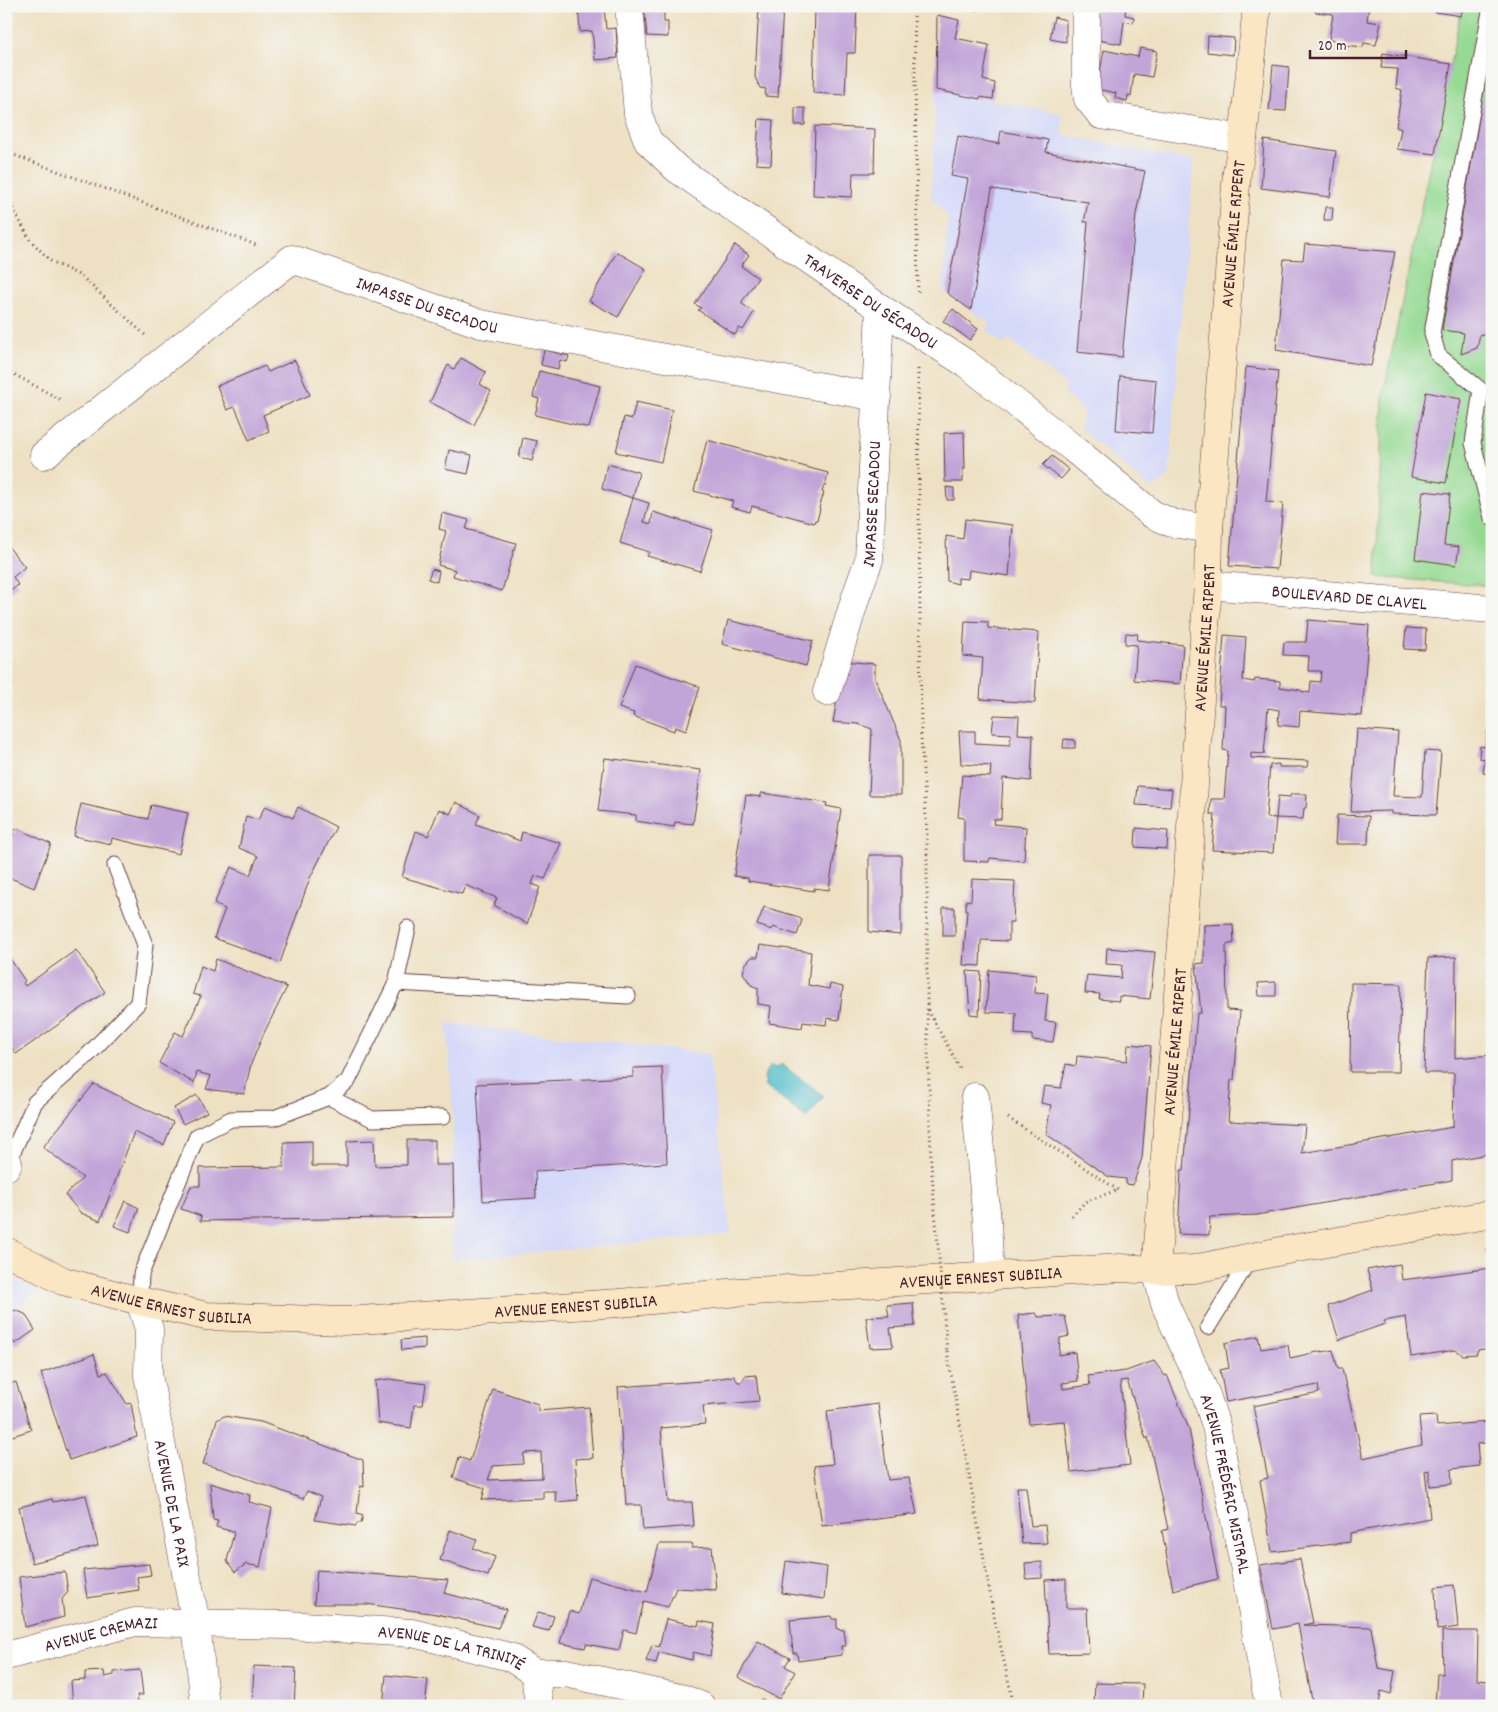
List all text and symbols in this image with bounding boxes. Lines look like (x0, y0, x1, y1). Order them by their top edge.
scale bar (1310, 28, 1407, 60)
text: 20 m (1318, 36, 1346, 58)
street label: AVENUE ÉMILE RIPERT (1216, 159, 1254, 309)
street label: TRAVERSE DU SÉCADOU (797, 249, 942, 357)
street label: IMPASSE DU SECADOU (352, 272, 499, 342)
street label: IMPASSE SECADOU (857, 440, 889, 571)
street label: AVENUE ÉMILE RIPERT (1189, 564, 1223, 712)
street label: BOULEVARD DE CLAVEL (1271, 580, 1429, 619)
street label: AVENUE ÉMILE RIPERT (1158, 967, 1195, 1116)
street label: AVENUE ERNEST SUBILIA (898, 1262, 1063, 1297)
street label: AVENUE ERNEST SUBILIA (88, 1279, 253, 1333)
street label: AVENUE ERNEST SUBILIA (494, 1290, 659, 1326)
street label: AVENUE FRÉDÉRIC MISTRAL (1191, 1391, 1256, 1577)
street label: AVENUE DE LA PAIX (146, 1438, 195, 1570)
street label: AVENUE CREMAZI (42, 1612, 158, 1660)
street label: AVENUE DE LA TRINITÉ (377, 1621, 529, 1678)

